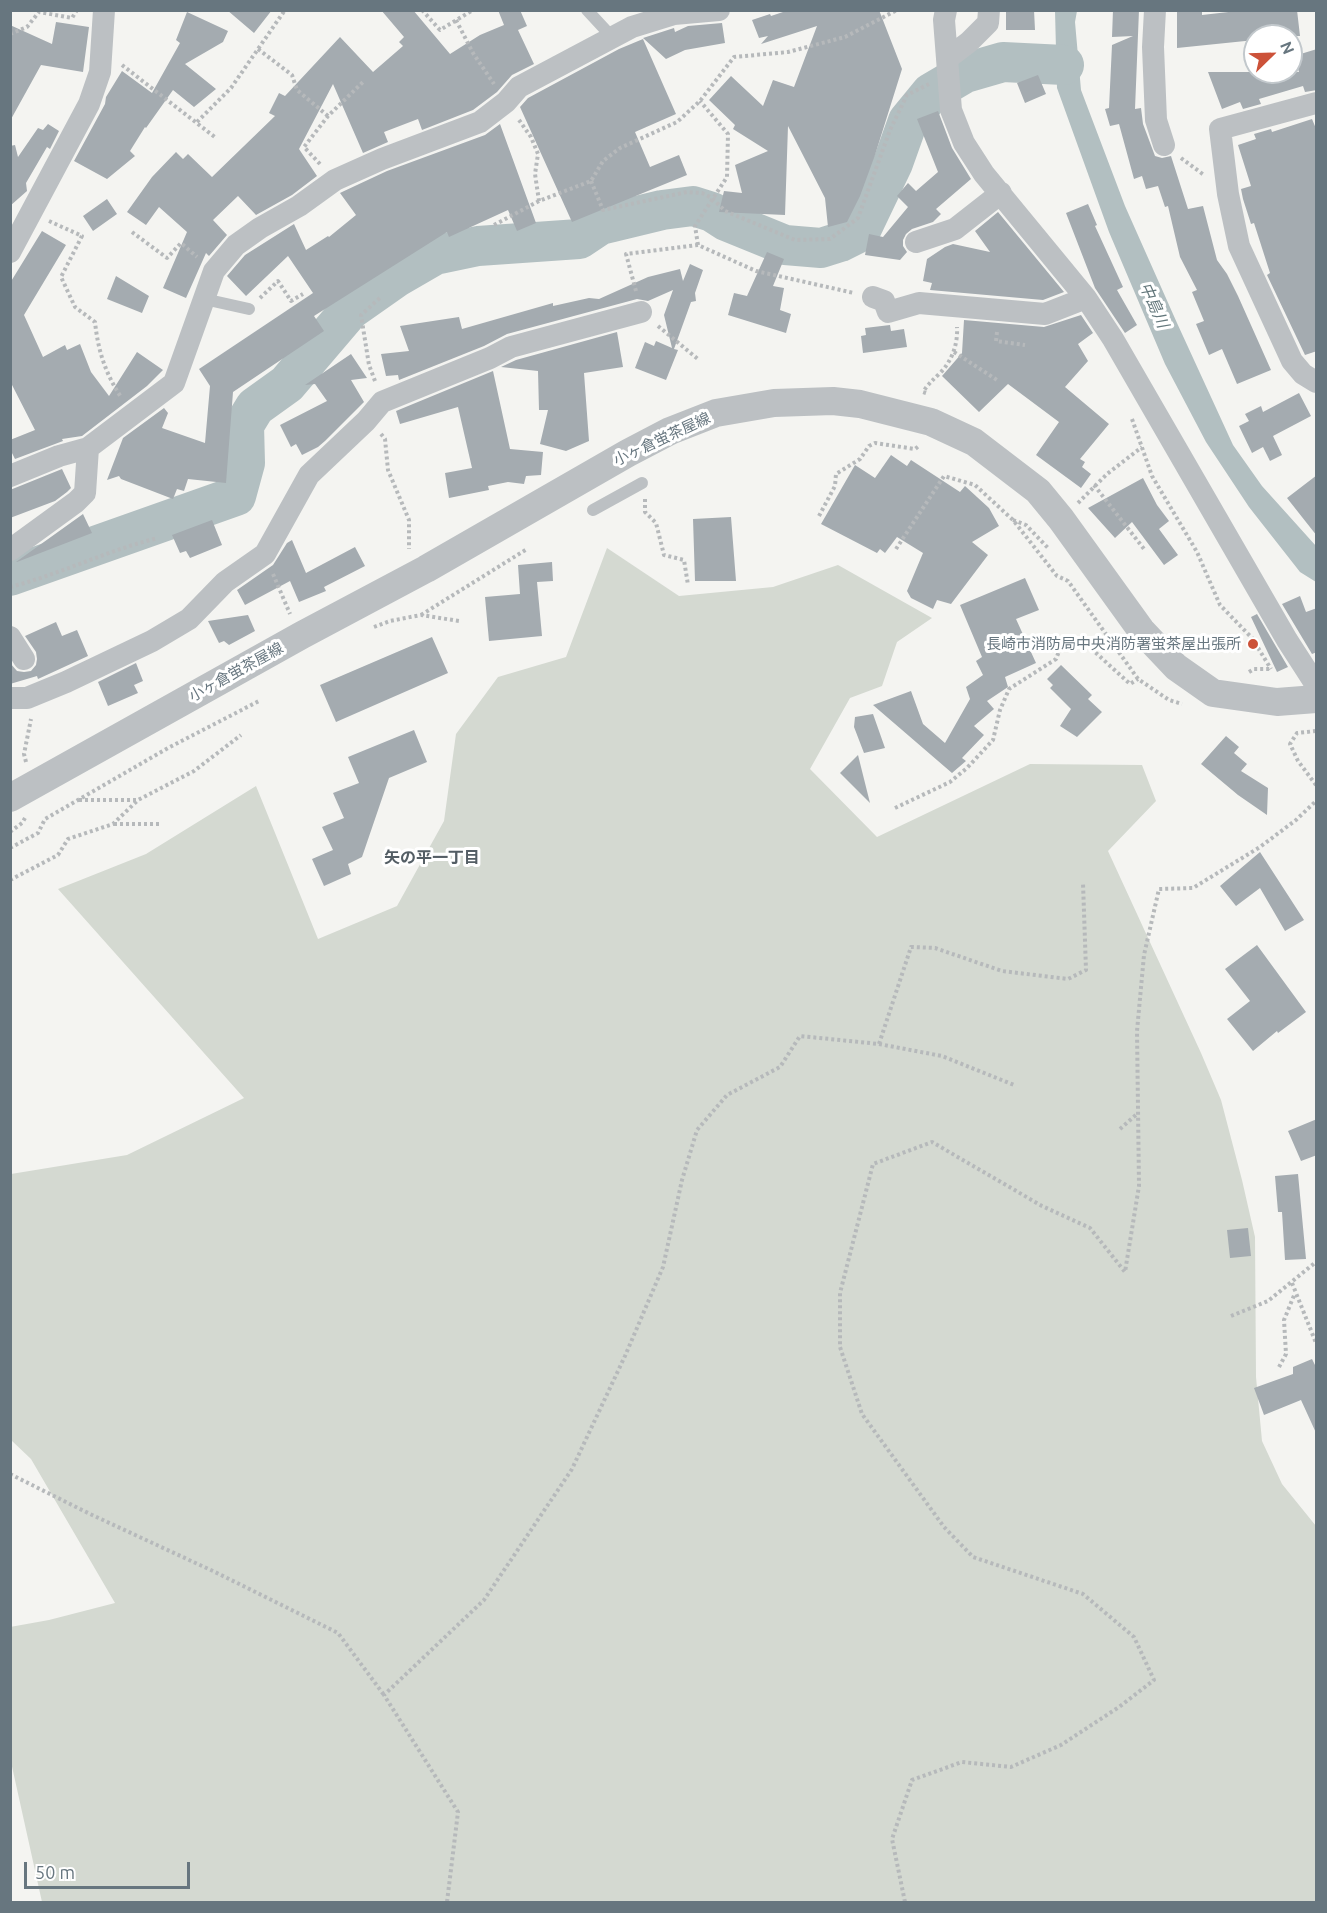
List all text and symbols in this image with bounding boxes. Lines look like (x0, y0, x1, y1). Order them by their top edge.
north arrow (1243, 24, 1303, 84)
text: N (1277, 39, 1298, 57)
water label: 中島川 (1135, 279, 1173, 331)
street label: 小ヶ倉蛍茶屋線 (611, 409, 713, 469)
place label: 長崎市消防局中央消防署蛍茶屋出張所 (986, 635, 1241, 653)
marker: 長崎市消防局中央消防署蛍茶屋出張所 (1246, 637, 1260, 651)
street label: 小ヶ倉蛍茶屋線 (186, 639, 286, 705)
district label: 矢の平一丁目 (384, 848, 480, 868)
scale bar (27, 1850, 194, 1888)
text: 50 m (35, 1862, 75, 1882)

